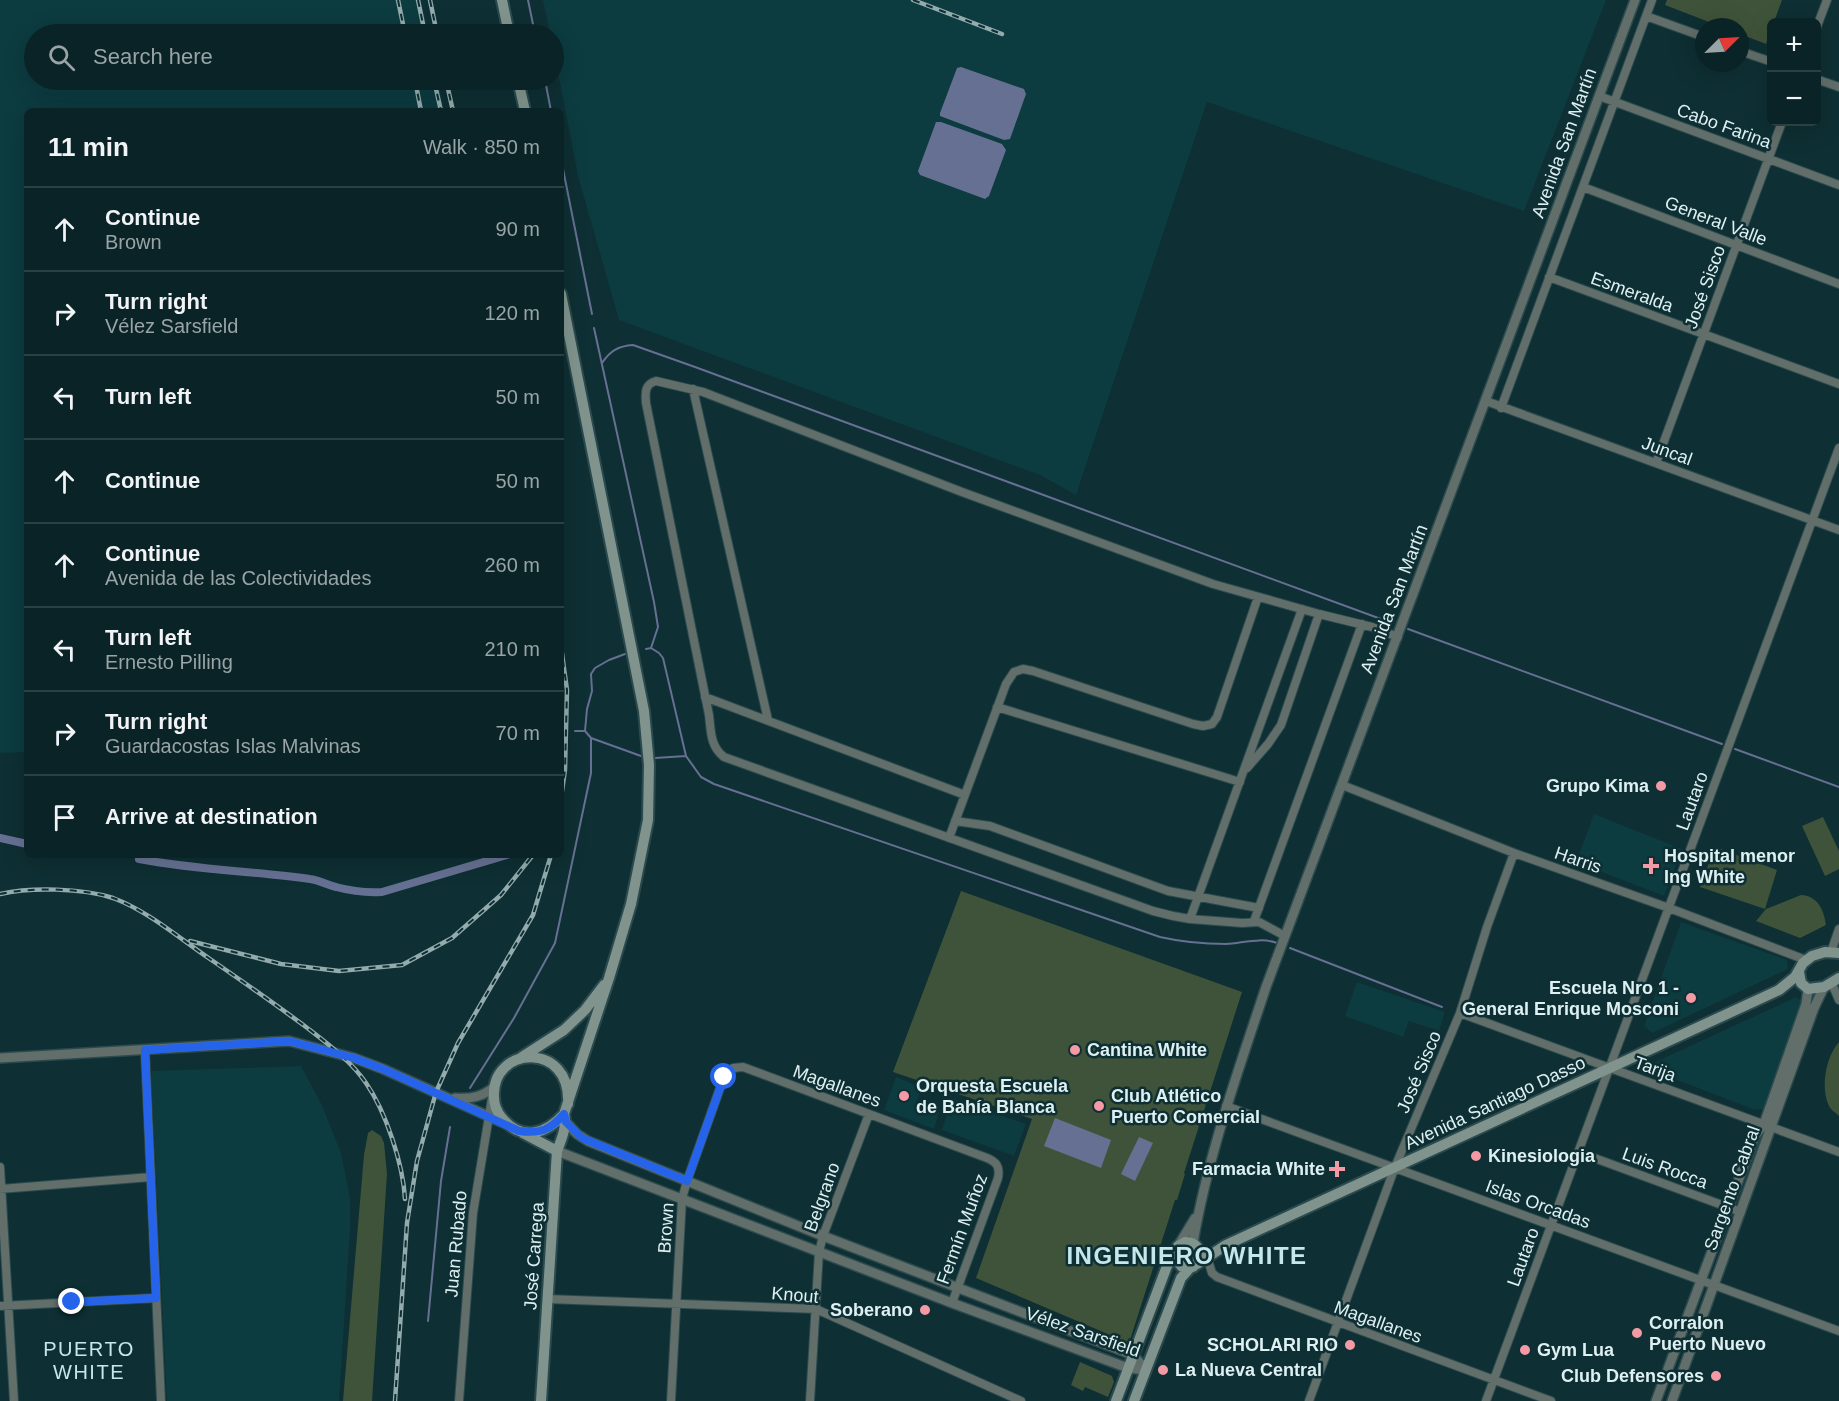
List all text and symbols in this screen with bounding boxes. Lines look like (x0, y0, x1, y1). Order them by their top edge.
north arrow (1695, 18, 1749, 72)
map controls (1767, 18, 1821, 126)
button: + (1767, 18, 1821, 72)
search box (24, 24, 564, 90)
icon: search (45, 41, 78, 74)
text: Search here (93, 44, 213, 69)
street label: Avenida San Martín (1528, 65, 1600, 221)
button: − (1767, 72, 1821, 126)
street label: Cabo Farina (1674, 100, 1775, 153)
text: 11 min (48, 132, 129, 162)
text: Walk · 850 m (423, 136, 540, 158)
street label: General Valle (1662, 192, 1770, 250)
text: Continue (105, 205, 200, 230)
icon: ahead (48, 213, 81, 246)
text: 90 m (496, 218, 540, 240)
text: Brown (105, 231, 162, 253)
street label: José Sisco (1681, 243, 1729, 331)
street label: Esmeralda (1588, 268, 1677, 316)
text: Turn right (105, 289, 207, 314)
icon: right (48, 297, 81, 330)
text: 120 m (484, 302, 540, 324)
text: Vélez Sarsfield (105, 315, 238, 337)
icon: left (48, 381, 81, 414)
text: Turn left (105, 384, 191, 409)
text: 50 m (496, 386, 540, 408)
street label: Juncal (1639, 433, 1695, 469)
icon: ahead (48, 465, 81, 498)
text: Continue (105, 468, 200, 493)
text: 50 m (496, 470, 540, 492)
street label: Avenida San Martín (1356, 522, 1432, 676)
text: Continue (105, 541, 200, 566)
icon: ahead (48, 549, 81, 582)
text: 260 m (484, 554, 540, 576)
text: Avenida de las Colectividades (105, 567, 371, 589)
text: Turn left (105, 625, 191, 650)
icon: left (48, 633, 81, 666)
text: 210 m (484, 638, 540, 660)
text: Ernesto Pilling (105, 651, 233, 673)
text: Turn right (105, 709, 207, 734)
icon: right (48, 717, 81, 750)
text: 70 m (496, 722, 540, 744)
text: Guardacostas Islas Malvinas (105, 735, 361, 757)
street label: Lautaro (1672, 769, 1712, 833)
place label: Grupo Kima (1546, 776, 1650, 796)
marker: Grupo Kima (1654, 779, 1668, 793)
icon: arrive (48, 801, 81, 834)
text: Arrive at destination (105, 804, 318, 829)
street label: Harris (1552, 843, 1604, 877)
place label: Hospital menor Ing White (1664, 846, 1795, 887)
marker: Hospital menor Ing White (1642, 857, 1660, 875)
place label: Escuela Nro 1 - General Enrique Mosconi (1462, 978, 1679, 1019)
marker: Escuela Nro 1 - General Enrique Mosconi (1684, 991, 1698, 1005)
street label: José Sisco (1393, 1028, 1445, 1116)
place label: Cantina White (1087, 1040, 1207, 1060)
marker: Cantina White (1068, 1043, 1082, 1057)
street label: Avenida Santiago Dasso (1402, 1052, 1588, 1154)
street label: Tarija (1631, 1052, 1680, 1086)
street label: Magallanes (790, 1061, 884, 1111)
route start (710, 1063, 736, 1089)
place label: Orquesta Escuela de Bahía Blanca (916, 1076, 1069, 1117)
place label: Club Atlético Puerto Comercial (1111, 1086, 1260, 1127)
marker: Orquesta Escuela de Bahía Blanca (897, 1089, 911, 1103)
marker: Club Atlético Puerto Comercial (1092, 1099, 1106, 1113)
street label: Sargento Cabral (1700, 1123, 1764, 1253)
street label: Luis Rocca (1620, 1143, 1711, 1193)
place label: Kinesiologia (1488, 1146, 1596, 1166)
marker: Kinesiologia (1469, 1149, 1483, 1163)
place label: Farmacia White (1192, 1159, 1325, 1179)
street label: Belgrano (800, 1160, 844, 1234)
marker: Farmacia White (1330, 1162, 1344, 1176)
street label: Fermín Muñoz (933, 1171, 991, 1287)
street label: Islas Orcadas (1483, 1176, 1593, 1232)
street label: Juan Rubado (441, 1190, 471, 1298)
street label: José Carrega (520, 1200, 548, 1311)
street label: Brown (654, 1202, 678, 1254)
street label: Lautaro (1503, 1225, 1543, 1289)
district label: INGENIERO WHITE (1066, 1242, 1308, 1269)
street label: Knout (771, 1283, 819, 1307)
route end (58, 1288, 84, 1314)
street label: Magallanes (1331, 1297, 1425, 1347)
place label: Soberano (830, 1300, 913, 1320)
marker: Soberano (918, 1303, 932, 1317)
street label: Vélez Sarsfield (1023, 1303, 1143, 1361)
place label: Corralon Puerto Nuevo (1649, 1313, 1766, 1354)
marker: Corralon Puerto Nuevo (1630, 1326, 1644, 1340)
place label: SCHOLARI RIO (1207, 1335, 1338, 1355)
district label: PUERTO WHITE (43, 1338, 135, 1383)
marker: SCHOLARI RIO (1343, 1338, 1357, 1352)
place label: Gym Lua (1537, 1340, 1615, 1360)
marker: Gym Lua (1518, 1343, 1532, 1357)
place label: La Nueva Central (1175, 1360, 1322, 1380)
marker: La Nueva Central (1156, 1363, 1170, 1377)
place label: Club Defensores (1561, 1366, 1704, 1386)
marker: Club Defensores (1709, 1369, 1723, 1383)

